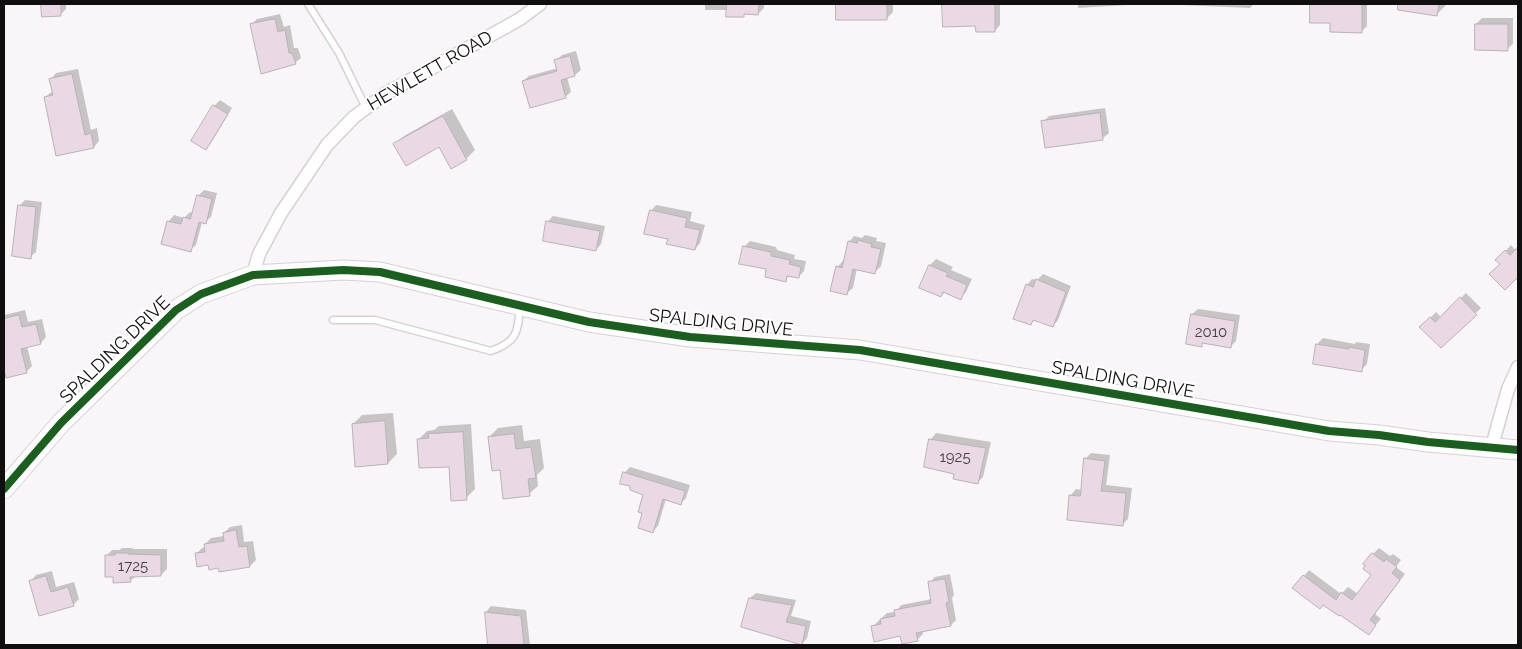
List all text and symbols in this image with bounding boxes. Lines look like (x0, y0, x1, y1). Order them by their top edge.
street label: HEWLETT ROAD (364, 26, 496, 116)
street label: SPALDING DRIVE (55, 292, 175, 408)
street label: SPALDING DRIVE (648, 305, 794, 341)
house number: 2010 (1195, 323, 1227, 341)
street label: SPALDING DRIVE (1050, 357, 1196, 403)
house number: 1925 (939, 448, 971, 466)
house number: 1725 (118, 557, 148, 575)

